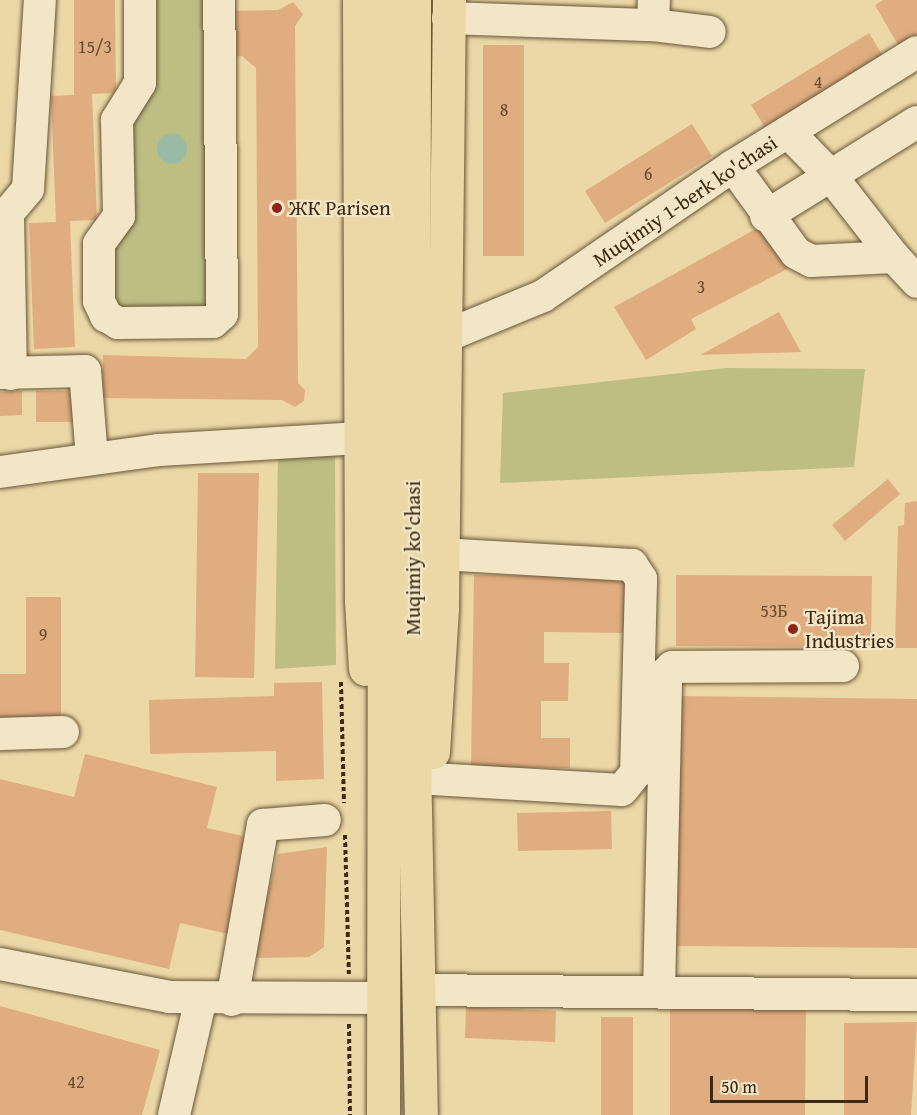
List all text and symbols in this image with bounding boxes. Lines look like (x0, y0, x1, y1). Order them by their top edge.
house number: 15/3 (78, 36, 112, 58)
house number: 4 (814, 71, 822, 93)
house number: 8 (500, 99, 508, 121)
street label: Muqimiy 1-berk ko'chasi (588, 130, 782, 272)
house number: 6 (644, 163, 652, 185)
place label: ЖК Parisen (289, 195, 391, 221)
marker: ЖК Parisen (270, 201, 284, 215)
house number: 3 (697, 276, 705, 298)
street label: Muqimiy ko'chasi (400, 481, 426, 635)
house number: 53Б (760, 600, 788, 622)
place label: Tajima Industries (805, 604, 894, 654)
marker: Tajima Industries (786, 622, 800, 636)
house number: 9 (39, 624, 47, 646)
scale bar (713, 1064, 870, 1102)
house number: 42 (67, 1071, 85, 1093)
text: 50 m (721, 1073, 757, 1100)

